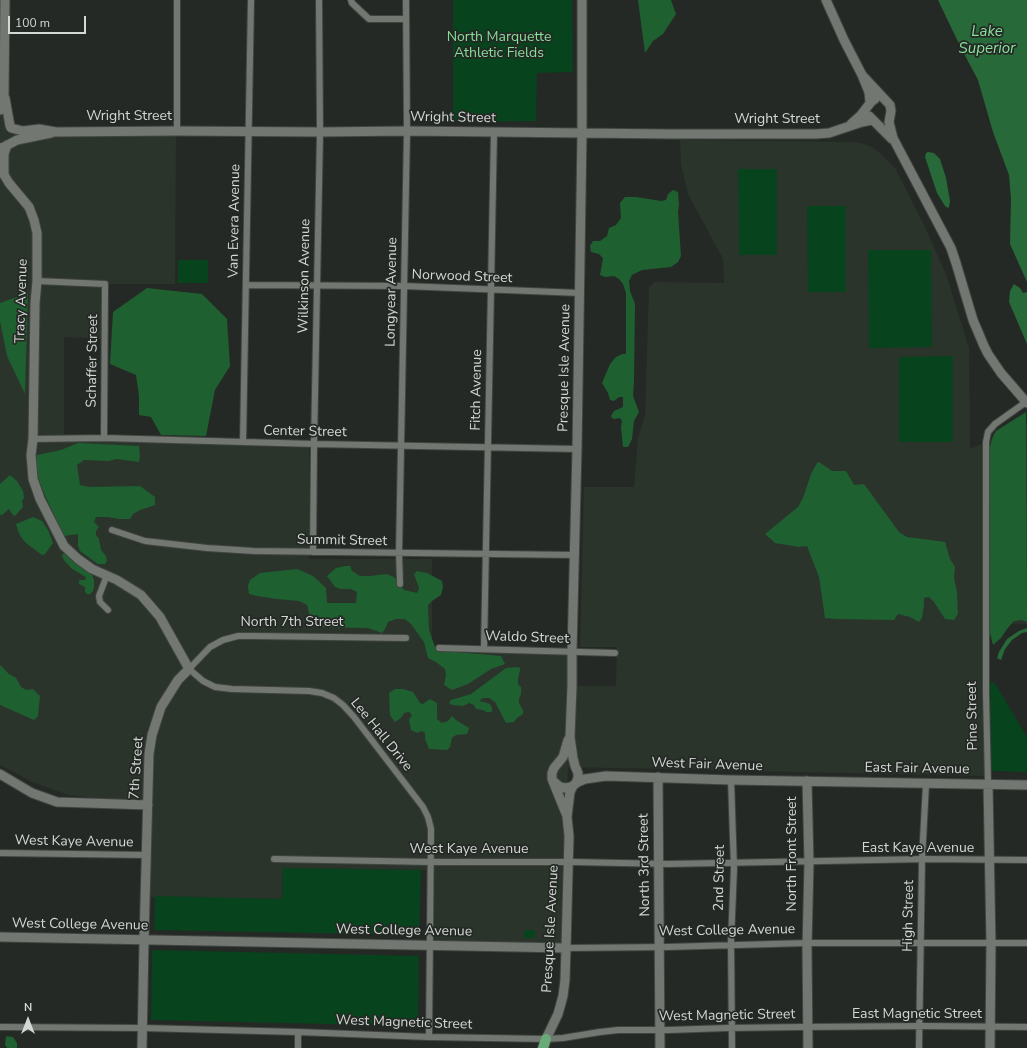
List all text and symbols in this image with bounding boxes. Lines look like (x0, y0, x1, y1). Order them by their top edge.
scale bar (10, 8, 88, 34)
text: 100 m (15, 15, 50, 31)
water label: Lake Superior (959, 23, 1015, 58)
park label: North Marquette Athletic Fields (447, 30, 551, 62)
street label: Wright Street (86, 109, 172, 125)
street label: Wright Street (410, 109, 496, 127)
street label: Wright Street (734, 112, 820, 128)
street label: Van Evera Avenue (226, 164, 244, 278)
street label: Wilkinson Avenue (296, 219, 314, 333)
street label: Longyear Avenue (383, 237, 401, 347)
street label: Tracy Avenue (12, 258, 32, 344)
street label: Norwood Street (411, 267, 513, 287)
street label: Presque Isle Avenue (555, 304, 575, 432)
street label: Schaffer Street (84, 314, 102, 408)
street label: Fitch Avenue (468, 349, 486, 431)
street label: Center Street (263, 423, 347, 441)
street label: Summit Street (297, 532, 387, 550)
street label: North 7th Street (240, 615, 344, 631)
street label: Waldo Street (485, 628, 569, 648)
street label: Pine Street (964, 681, 982, 751)
street label: Lee Hall Drive (346, 695, 416, 775)
street label: 7th Street (126, 736, 148, 800)
street label: West Fair Avenue (651, 755, 763, 775)
street label: East Fair Avenue (864, 760, 970, 778)
street label: North Front Street (785, 797, 801, 911)
street label: North 3rd Street (636, 813, 654, 917)
street label: West Kaye Avenue (14, 833, 134, 851)
street label: East Kaye Avenue (862, 841, 974, 857)
street label: West Kaye Avenue (409, 842, 529, 858)
street label: 2nd Street (711, 845, 729, 911)
street label: Presque Isle Avenue (539, 865, 563, 993)
street label: High Street (900, 880, 918, 952)
street label: West College Avenue (12, 915, 148, 935)
street label: West College Avenue (336, 921, 472, 941)
street label: West College Avenue (659, 921, 795, 941)
north arrow (8, 1000, 48, 1040)
text: N (24, 1000, 32, 1015)
street label: West Magnetic Street (659, 1006, 795, 1026)
street label: East Magnetic Street (852, 1007, 982, 1023)
street label: West Magnetic Street (335, 1012, 473, 1034)

